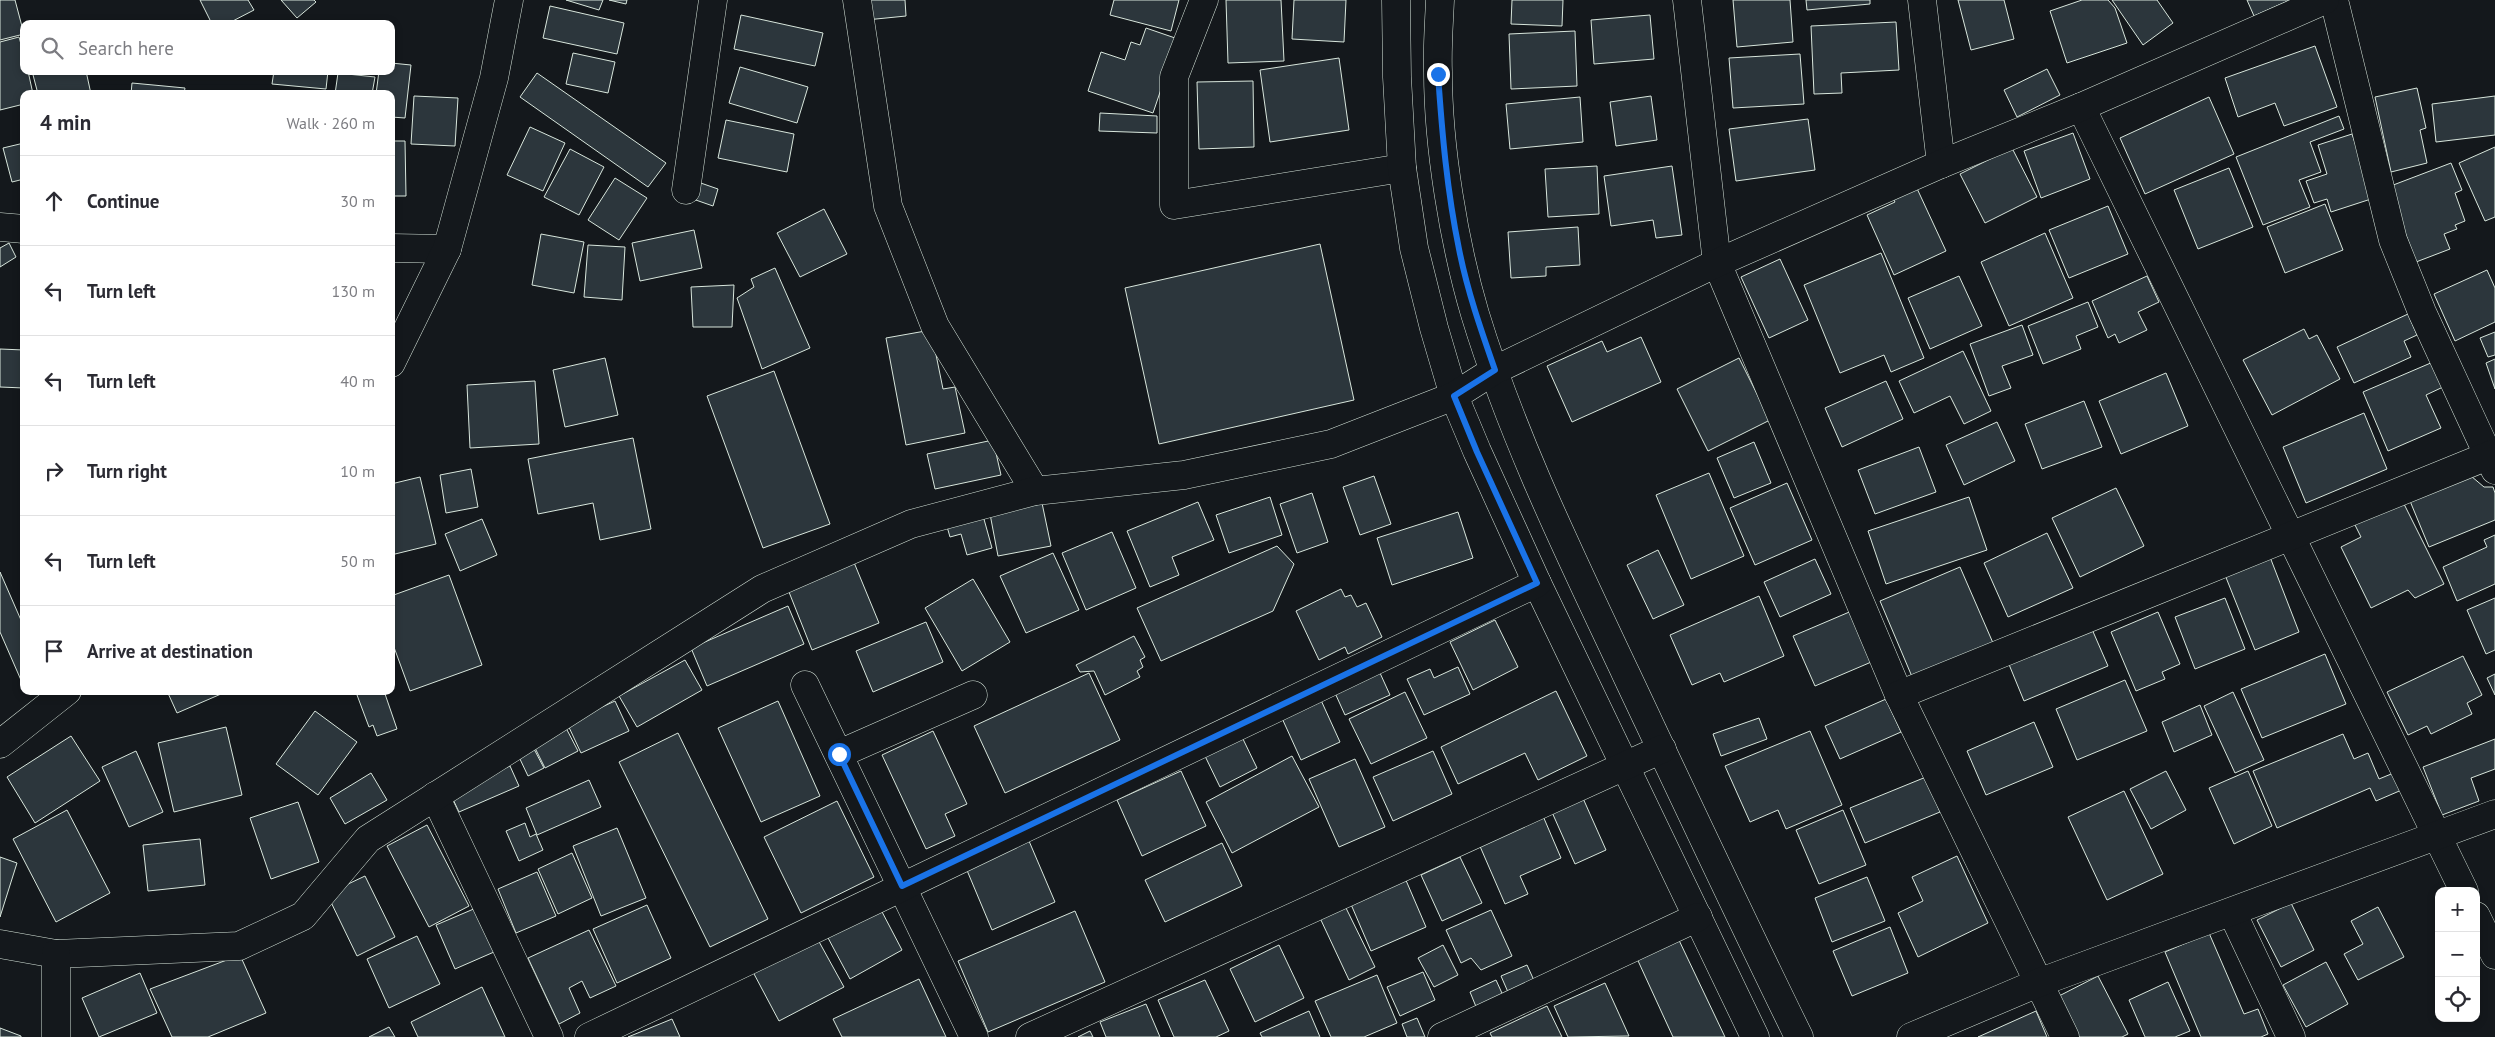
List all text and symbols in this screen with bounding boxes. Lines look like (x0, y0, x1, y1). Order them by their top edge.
search box (20, 20, 395, 75)
icon: search (38, 34, 66, 62)
text: Search here (78, 36, 174, 60)
route end (1427, 63, 1450, 86)
text: 4 min (40, 109, 91, 136)
text: Walk · 260 m (286, 113, 375, 133)
icon: ahead (40, 187, 68, 215)
text: Continue (87, 189, 159, 213)
text: 30 m (340, 191, 375, 211)
icon: left (40, 277, 68, 305)
text: Turn left (87, 279, 156, 303)
text: 130 m (332, 281, 375, 301)
icon: left (40, 367, 68, 395)
text: Turn left (87, 369, 156, 393)
text: 40 m (340, 371, 375, 391)
icon: right (40, 457, 68, 485)
text: Turn right (87, 459, 167, 483)
text: 10 m (340, 461, 375, 481)
icon: left (40, 547, 68, 575)
text: Turn left (87, 549, 156, 573)
text: 50 m (340, 551, 375, 571)
icon: arrive (40, 637, 68, 665)
text: Arrive at destination (87, 639, 253, 663)
route start (828, 743, 851, 766)
map controls (2435, 887, 2480, 1022)
button: + (2435, 887, 2480, 932)
button: − (2435, 932, 2480, 977)
button: locate (2435, 977, 2480, 1022)

